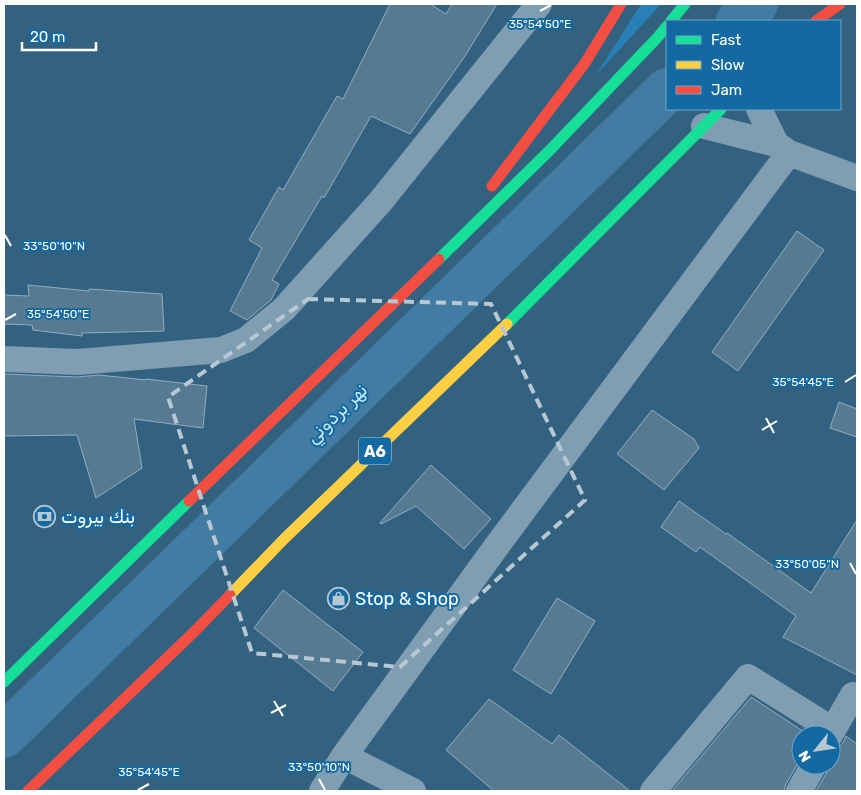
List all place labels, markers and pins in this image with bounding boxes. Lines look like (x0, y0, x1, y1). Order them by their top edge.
bank icon: بنك بيروت (33, 505, 57, 529)
place label: بنك بيروت (61, 506, 135, 528)
shop icon: Stop & Shop (327, 587, 351, 611)
place label: Stop & Shop (355, 588, 459, 610)

